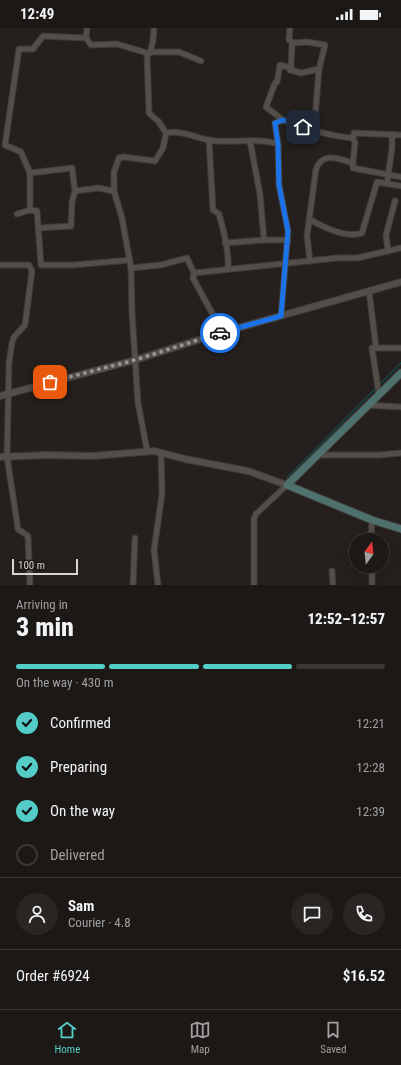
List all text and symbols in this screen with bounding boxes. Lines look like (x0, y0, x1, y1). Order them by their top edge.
text: 12:49 (20, 5, 54, 23)
pin (286, 110, 320, 144)
icon: home (292, 116, 314, 138)
courier (200, 313, 240, 353)
icon: car (209, 322, 231, 344)
pin (33, 365, 67, 399)
icon: bag (39, 371, 61, 393)
north arrow (349, 533, 389, 573)
map controls (349, 533, 389, 573)
scale bar (12, 557, 78, 576)
text: 100 m (18, 559, 45, 572)
text: Arriving in (16, 597, 68, 612)
text: 12:52–12:57 (307, 610, 385, 628)
text: 3 min (16, 612, 74, 642)
text: On the way · 430 m (16, 675, 113, 690)
icon: check (16, 712, 38, 734)
text: Confirmed (50, 714, 111, 732)
text: 12:21 (356, 716, 385, 731)
icon: check (16, 756, 38, 778)
text: Preparing (50, 758, 107, 776)
text: 12:28 (356, 760, 385, 775)
icon: check (16, 800, 38, 822)
text: On the way (50, 802, 115, 820)
text: 12:39 (356, 804, 385, 819)
text: Delivered (50, 846, 105, 864)
button: person (16, 893, 58, 935)
button: chat (291, 893, 333, 935)
button: phone (343, 893, 385, 935)
text: Sam (68, 897, 94, 915)
text: Courier · 4.8 (68, 915, 131, 930)
text: Order #6924 (16, 967, 90, 985)
text: $16.52 (343, 967, 385, 985)
tab: Home (55, 1019, 80, 1056)
tab: Map (189, 1019, 211, 1056)
tab: Saved (320, 1019, 346, 1056)

